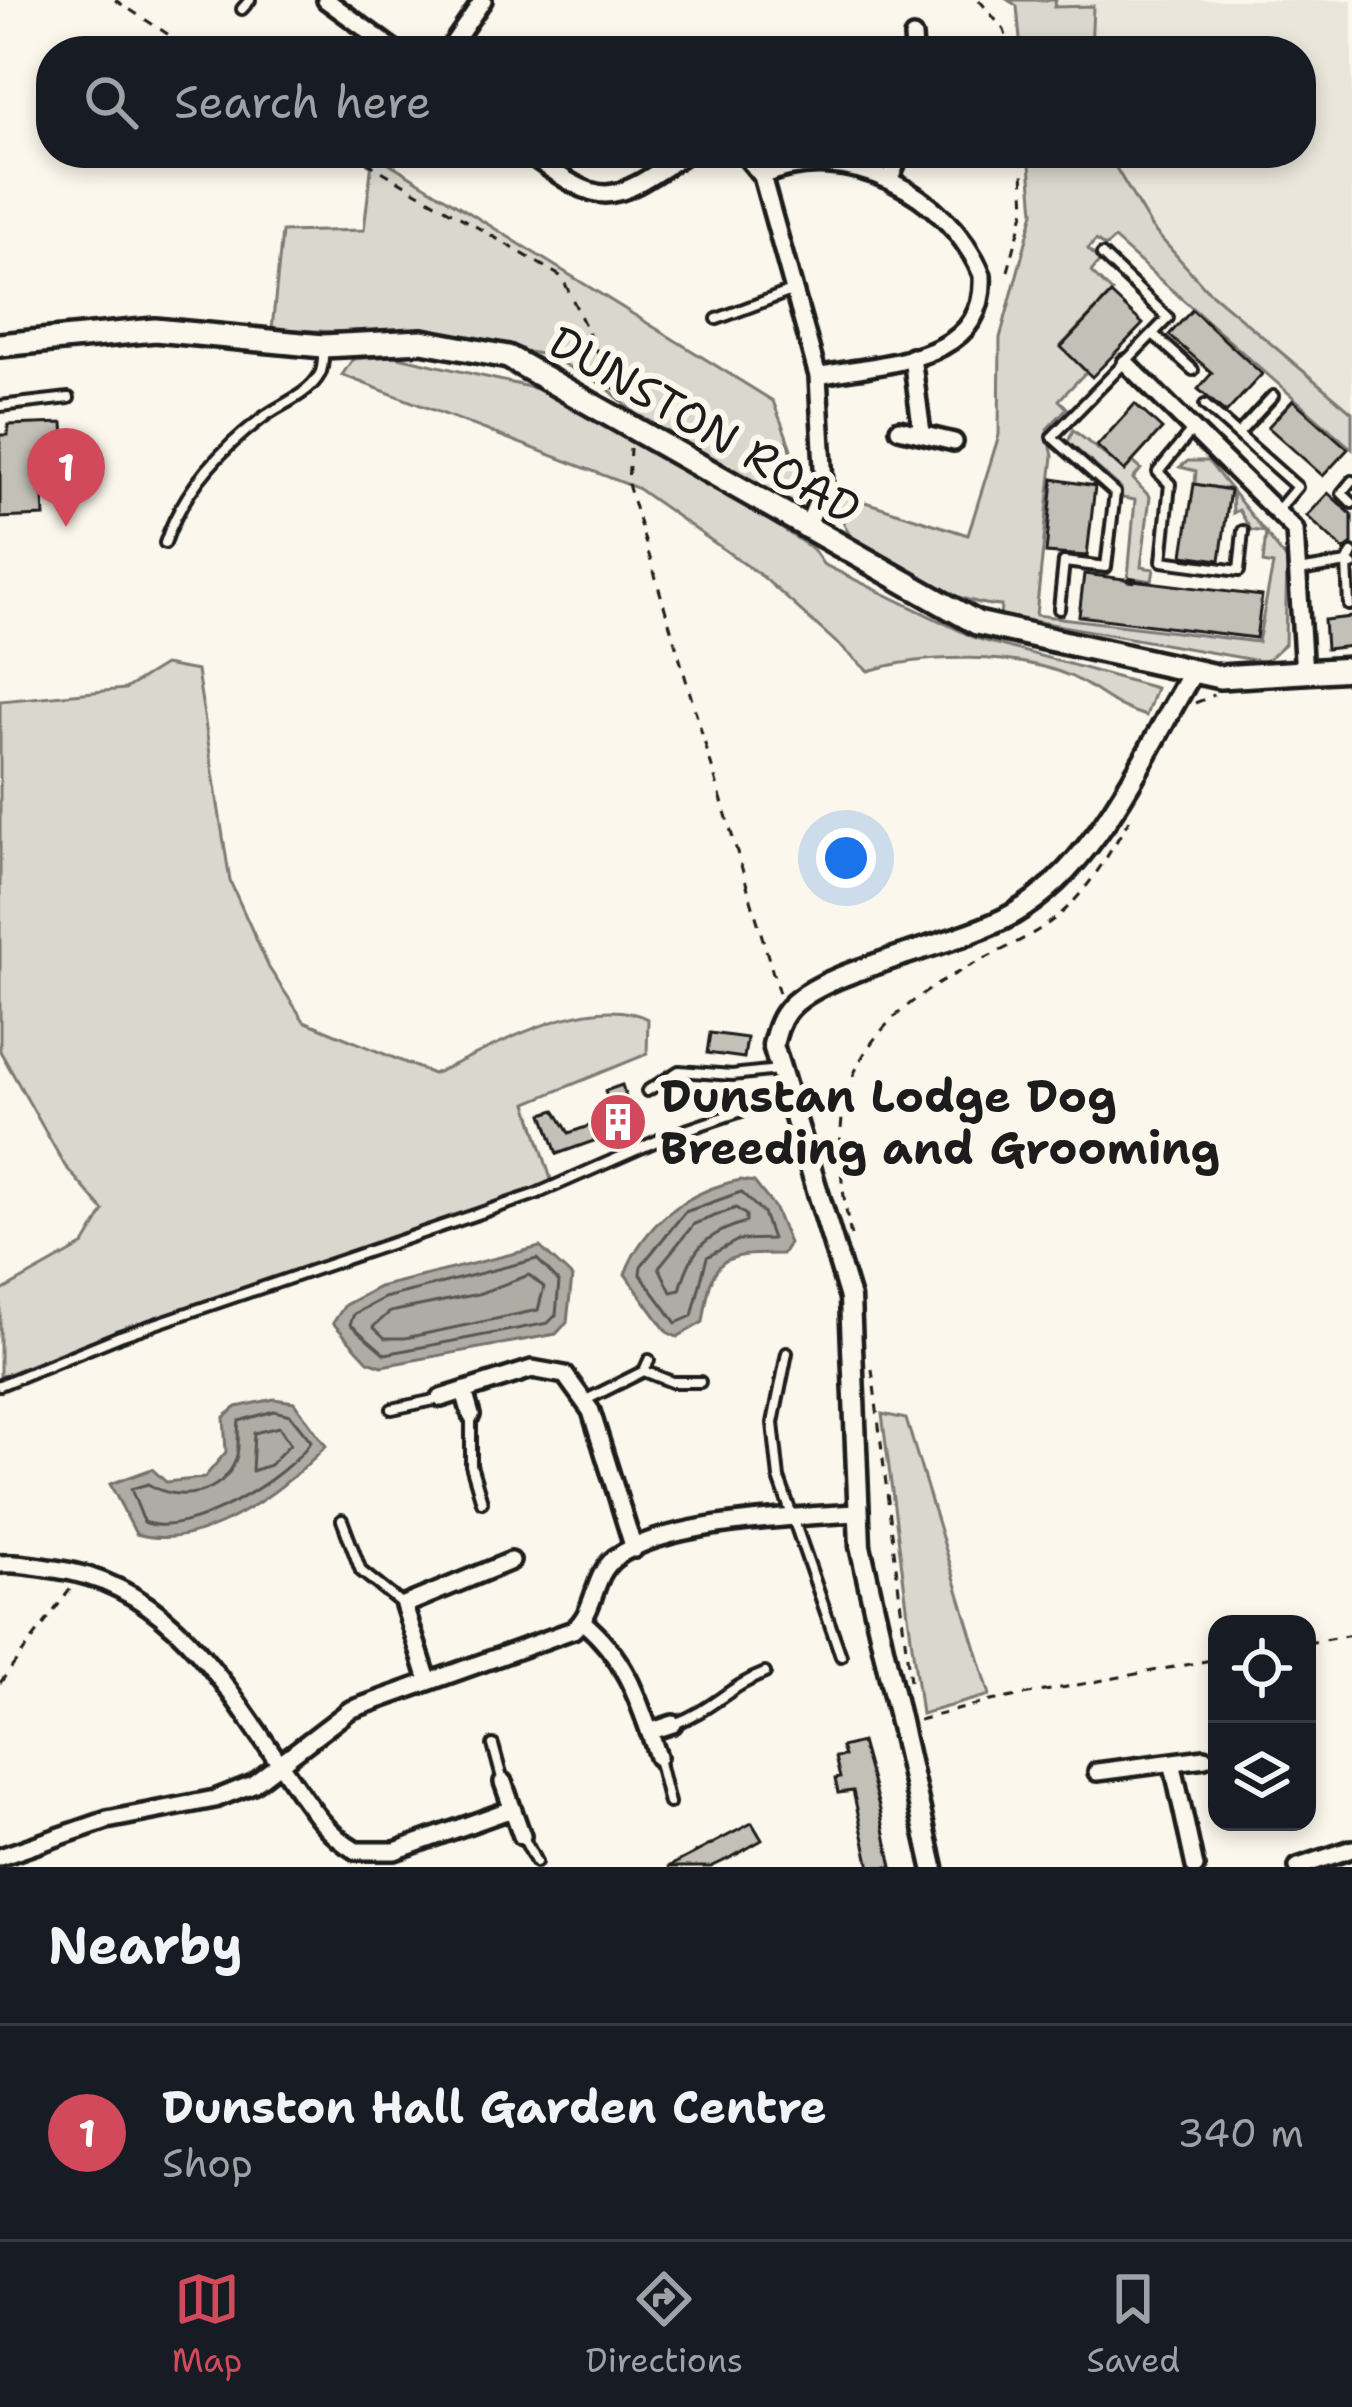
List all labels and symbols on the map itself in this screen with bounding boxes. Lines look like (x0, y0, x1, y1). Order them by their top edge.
street label: DUNSTON ROAD (538, 312, 872, 538)
pin: 1 (27, 428, 105, 527)
your location (816, 828, 876, 888)
place label: Dunstan Lodge Dog Breeding and Grooming (660, 1066, 1220, 1178)
building icon: Dunstan Lodge Dog Breeding and Grooming (587, 1091, 649, 1153)

